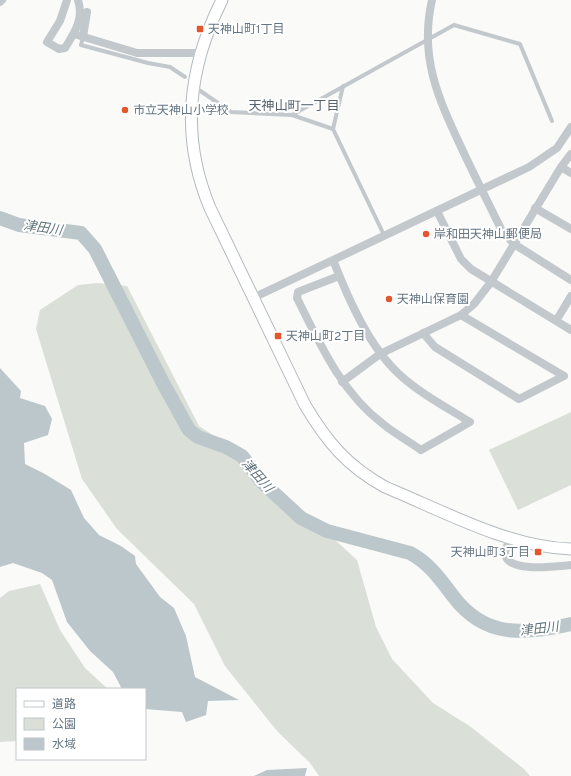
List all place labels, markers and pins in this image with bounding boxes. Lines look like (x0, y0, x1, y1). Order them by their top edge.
place label: 天神山町1丁目 (208, 22, 284, 38)
marker: 天神山町1丁目 (195, 24, 205, 34)
place label: 市立天神山小学校 (133, 103, 229, 119)
marker: 市立天神山小学校 (120, 105, 130, 115)
place label: 岸和田天神山郵便局 (434, 227, 542, 243)
marker: 岸和田天神山郵便局 (421, 229, 431, 239)
place label: 天神山保育園 (397, 292, 469, 308)
marker: 天神山保育園 (384, 294, 394, 304)
place label: 天神山町2丁目 (286, 329, 365, 345)
marker: 天神山町2丁目 (273, 331, 283, 341)
place label: 天神山町3丁目 (451, 545, 530, 561)
marker: 天神山町3丁目 (533, 547, 543, 557)

